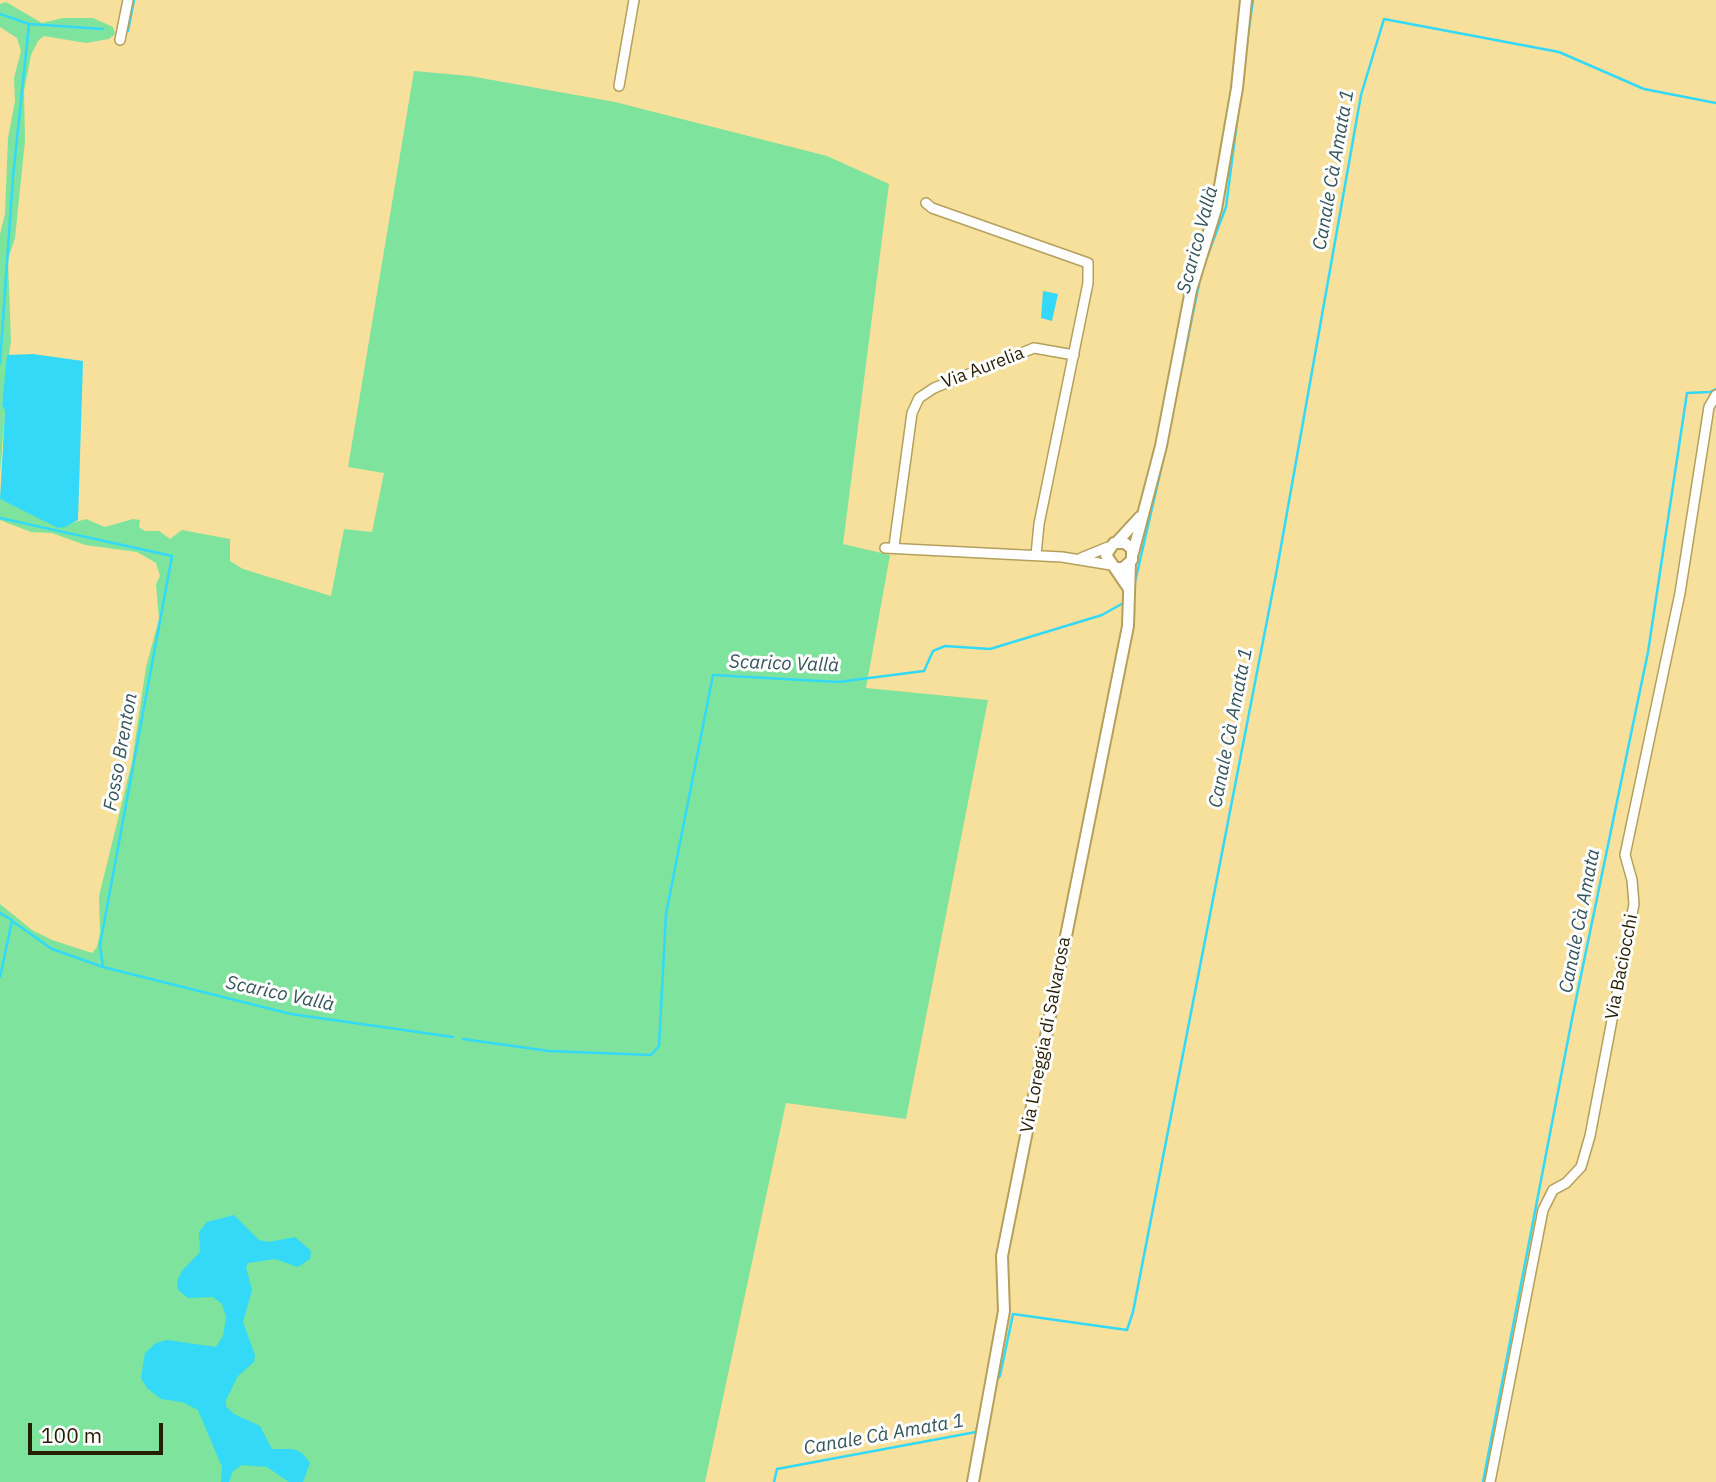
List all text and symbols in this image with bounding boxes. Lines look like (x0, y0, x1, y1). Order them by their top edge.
water label: Canale Cà Amata 1 (1309, 88, 1359, 252)
water label: Scarico Vallà (1173, 184, 1223, 296)
street label: Via Aurelia (939, 342, 1027, 394)
water label: Canale Cà Amata 1 (1204, 646, 1258, 810)
water label: Scarico Vallà (729, 651, 839, 677)
water label: Fosso Brenton (99, 691, 143, 813)
water label: Canale Cà Amata (1555, 847, 1605, 995)
street label: Via Baciocchi (1601, 912, 1643, 1022)
street label: Via Loreggia di Salvarosa (1016, 935, 1076, 1135)
water label: Scarico Vallà (224, 971, 336, 1017)
scale bar (32, 1408, 166, 1452)
water label: Canale Cà Amata 1 (802, 1410, 966, 1460)
text: 100 m (41, 1421, 102, 1449)

